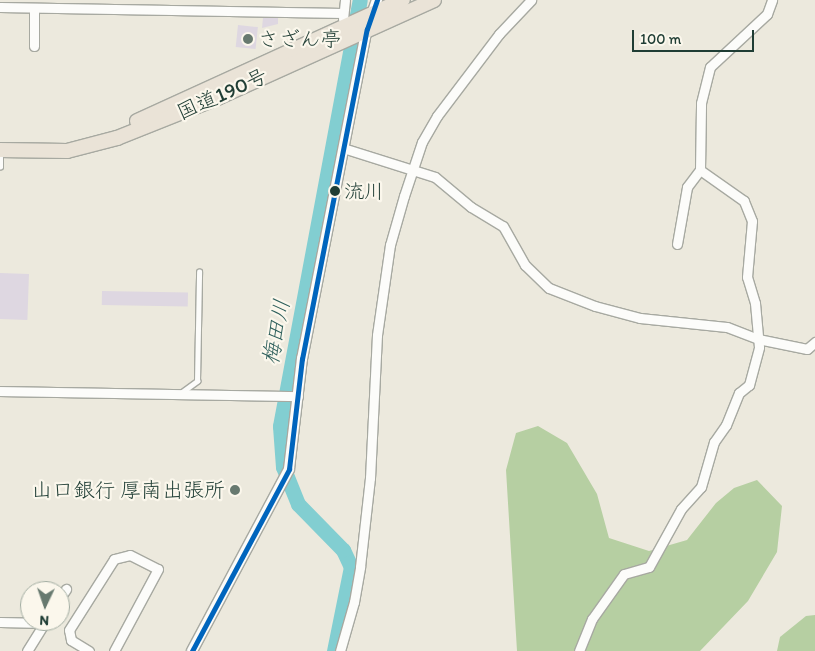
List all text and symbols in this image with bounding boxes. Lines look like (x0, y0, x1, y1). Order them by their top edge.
scale bar (635, 20, 758, 52)
place label: さざん亭 (258, 26, 342, 52)
text: 100 m (640, 30, 681, 48)
marker: さざん亭 (242, 33, 254, 45)
street label: 国道190号 (173, 63, 271, 125)
place label: 流川 (344, 179, 384, 203)
marker: 流川 (330, 186, 340, 196)
water label: 梅田川 (257, 297, 295, 367)
place label: 山口銀行 厚南出張所 (31, 477, 225, 503)
marker: 山口銀行 厚南出張所 (229, 484, 241, 496)
north arrow (20, 581, 70, 631)
text: N (39, 612, 49, 629)

